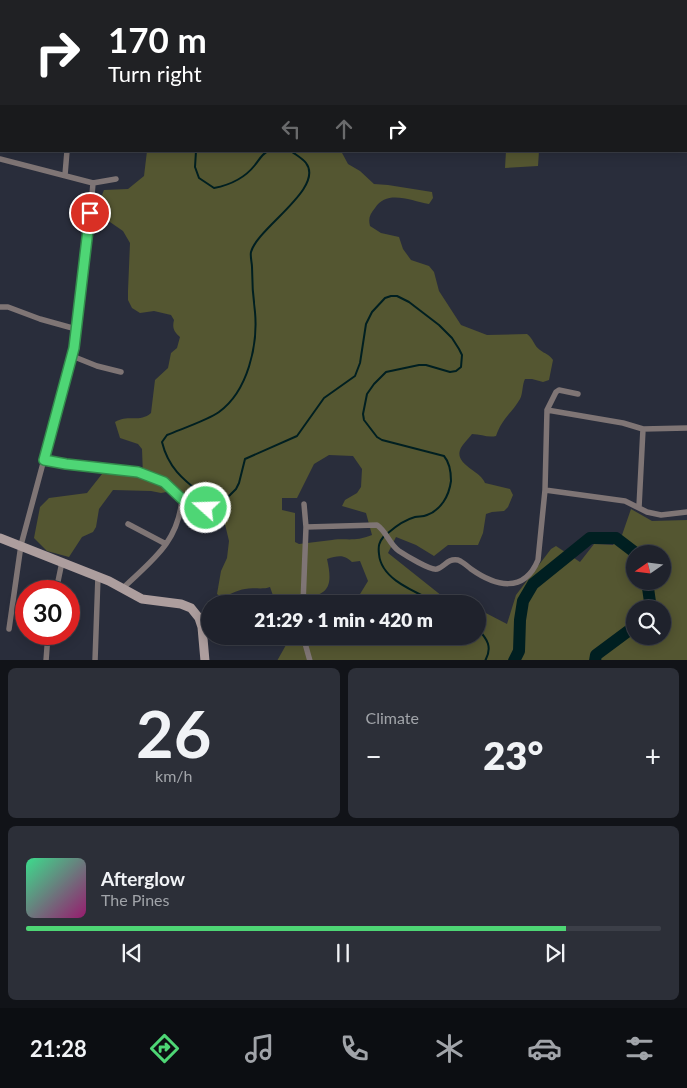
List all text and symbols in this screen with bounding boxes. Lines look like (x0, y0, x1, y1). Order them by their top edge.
text: 170 m (108, 18, 207, 60)
icon: right (25, 20, 90, 85)
text: Turn right (108, 60, 202, 87)
icon: left (277, 115, 305, 143)
icon: ahead (330, 115, 358, 143)
icon: right (383, 115, 411, 143)
pin (69, 192, 111, 234)
icon: arrive (76, 199, 104, 227)
position arrow (179, 481, 231, 533)
north arrow (626, 545, 671, 590)
map controls (626, 545, 671, 645)
speed limit sign: 30 (15, 580, 80, 645)
button: search (626, 600, 671, 645)
text: 21:29 · 1 min · 420 m (254, 608, 433, 631)
text: 26 (136, 694, 211, 772)
text: Climate (366, 708, 419, 727)
text: 23° (483, 732, 543, 778)
text: − (366, 739, 382, 773)
text: + (645, 739, 661, 773)
text: km/h (155, 766, 192, 785)
text: Afterglow (101, 867, 185, 890)
text: The Pines (101, 890, 170, 909)
icon: previous (118, 939, 146, 967)
icon: pause (329, 939, 357, 967)
icon: next (541, 939, 569, 967)
icon: directions (147, 1031, 182, 1066)
icon: music (242, 1031, 277, 1066)
icon: phone (337, 1031, 372, 1066)
icon: climate (432, 1031, 467, 1066)
icon: car (527, 1031, 562, 1066)
icon: filters (622, 1031, 657, 1066)
text: 21:28 (30, 1035, 87, 1062)

